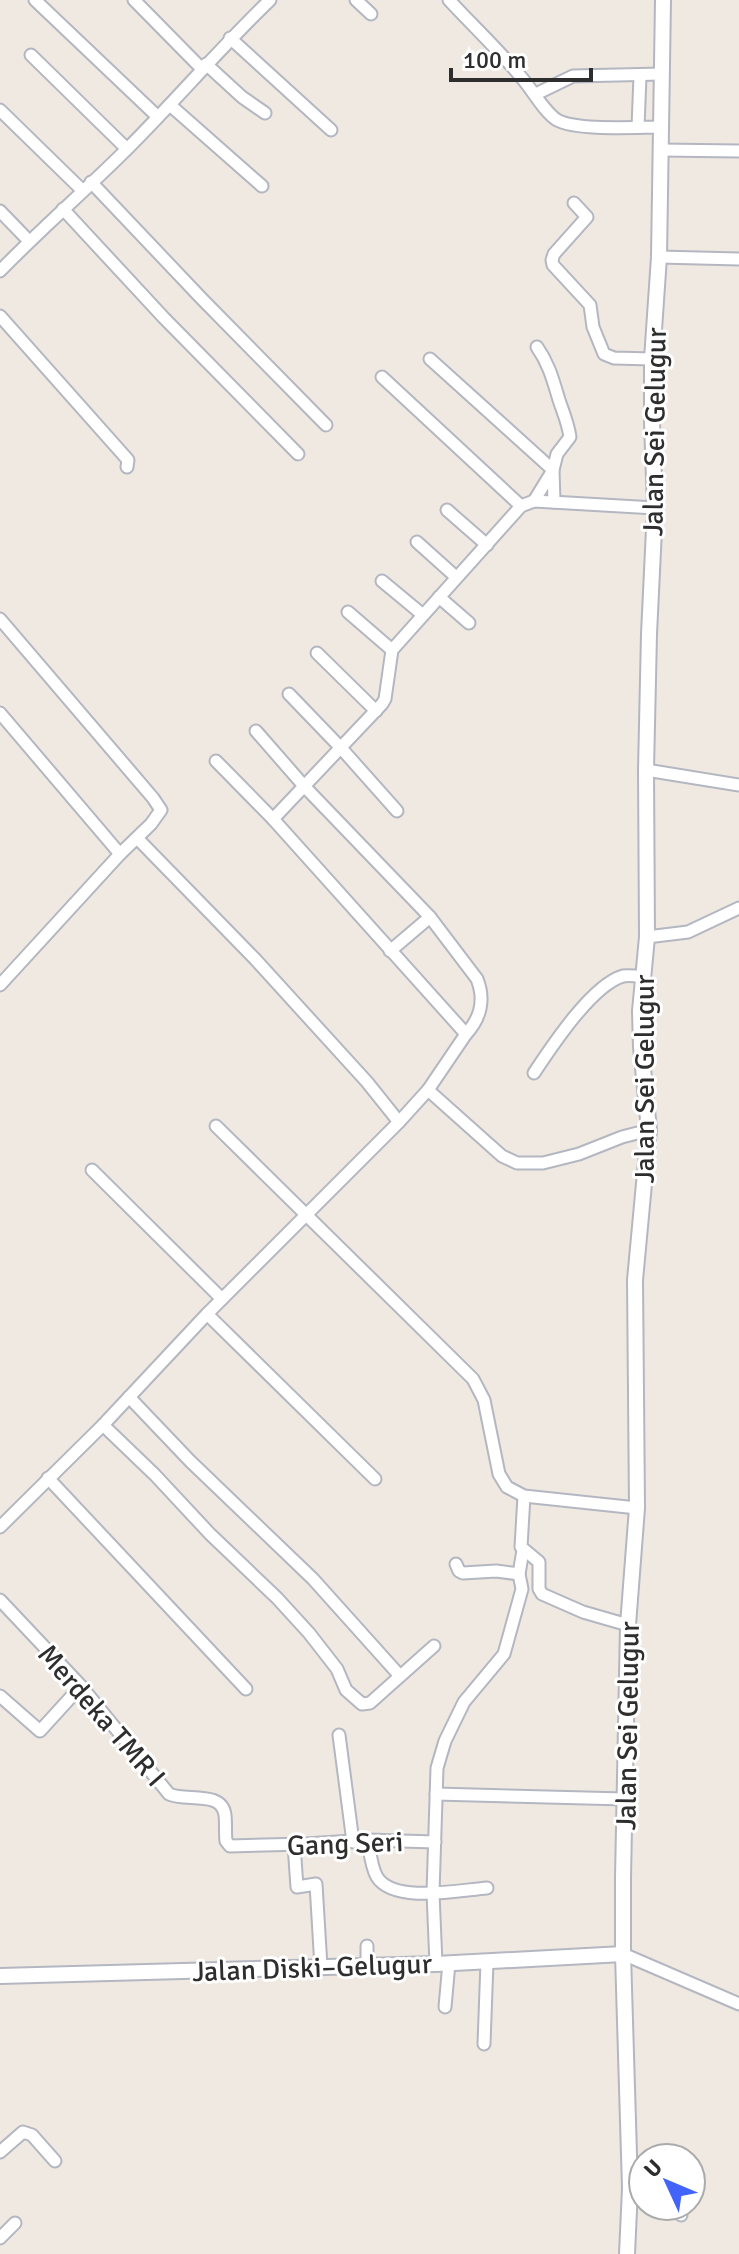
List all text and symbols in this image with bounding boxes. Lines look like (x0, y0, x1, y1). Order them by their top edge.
scale bar (451, 32, 591, 82)
text: 100 m (463, 45, 526, 75)
street label: Jalan Sei Gelugur (636, 327, 674, 537)
street label: Jalan Sei Gelugur (628, 974, 662, 1183)
street label: Jalan Sei Gelugur (609, 1621, 647, 1831)
street label: Merdeka TMR I (30, 1638, 172, 1794)
street label: Gang Seri (286, 1825, 404, 1863)
street label: Jalan Diski–Gelugur (192, 1947, 433, 1989)
north arrow (627, 2142, 707, 2222)
text: U (638, 2154, 668, 2183)

